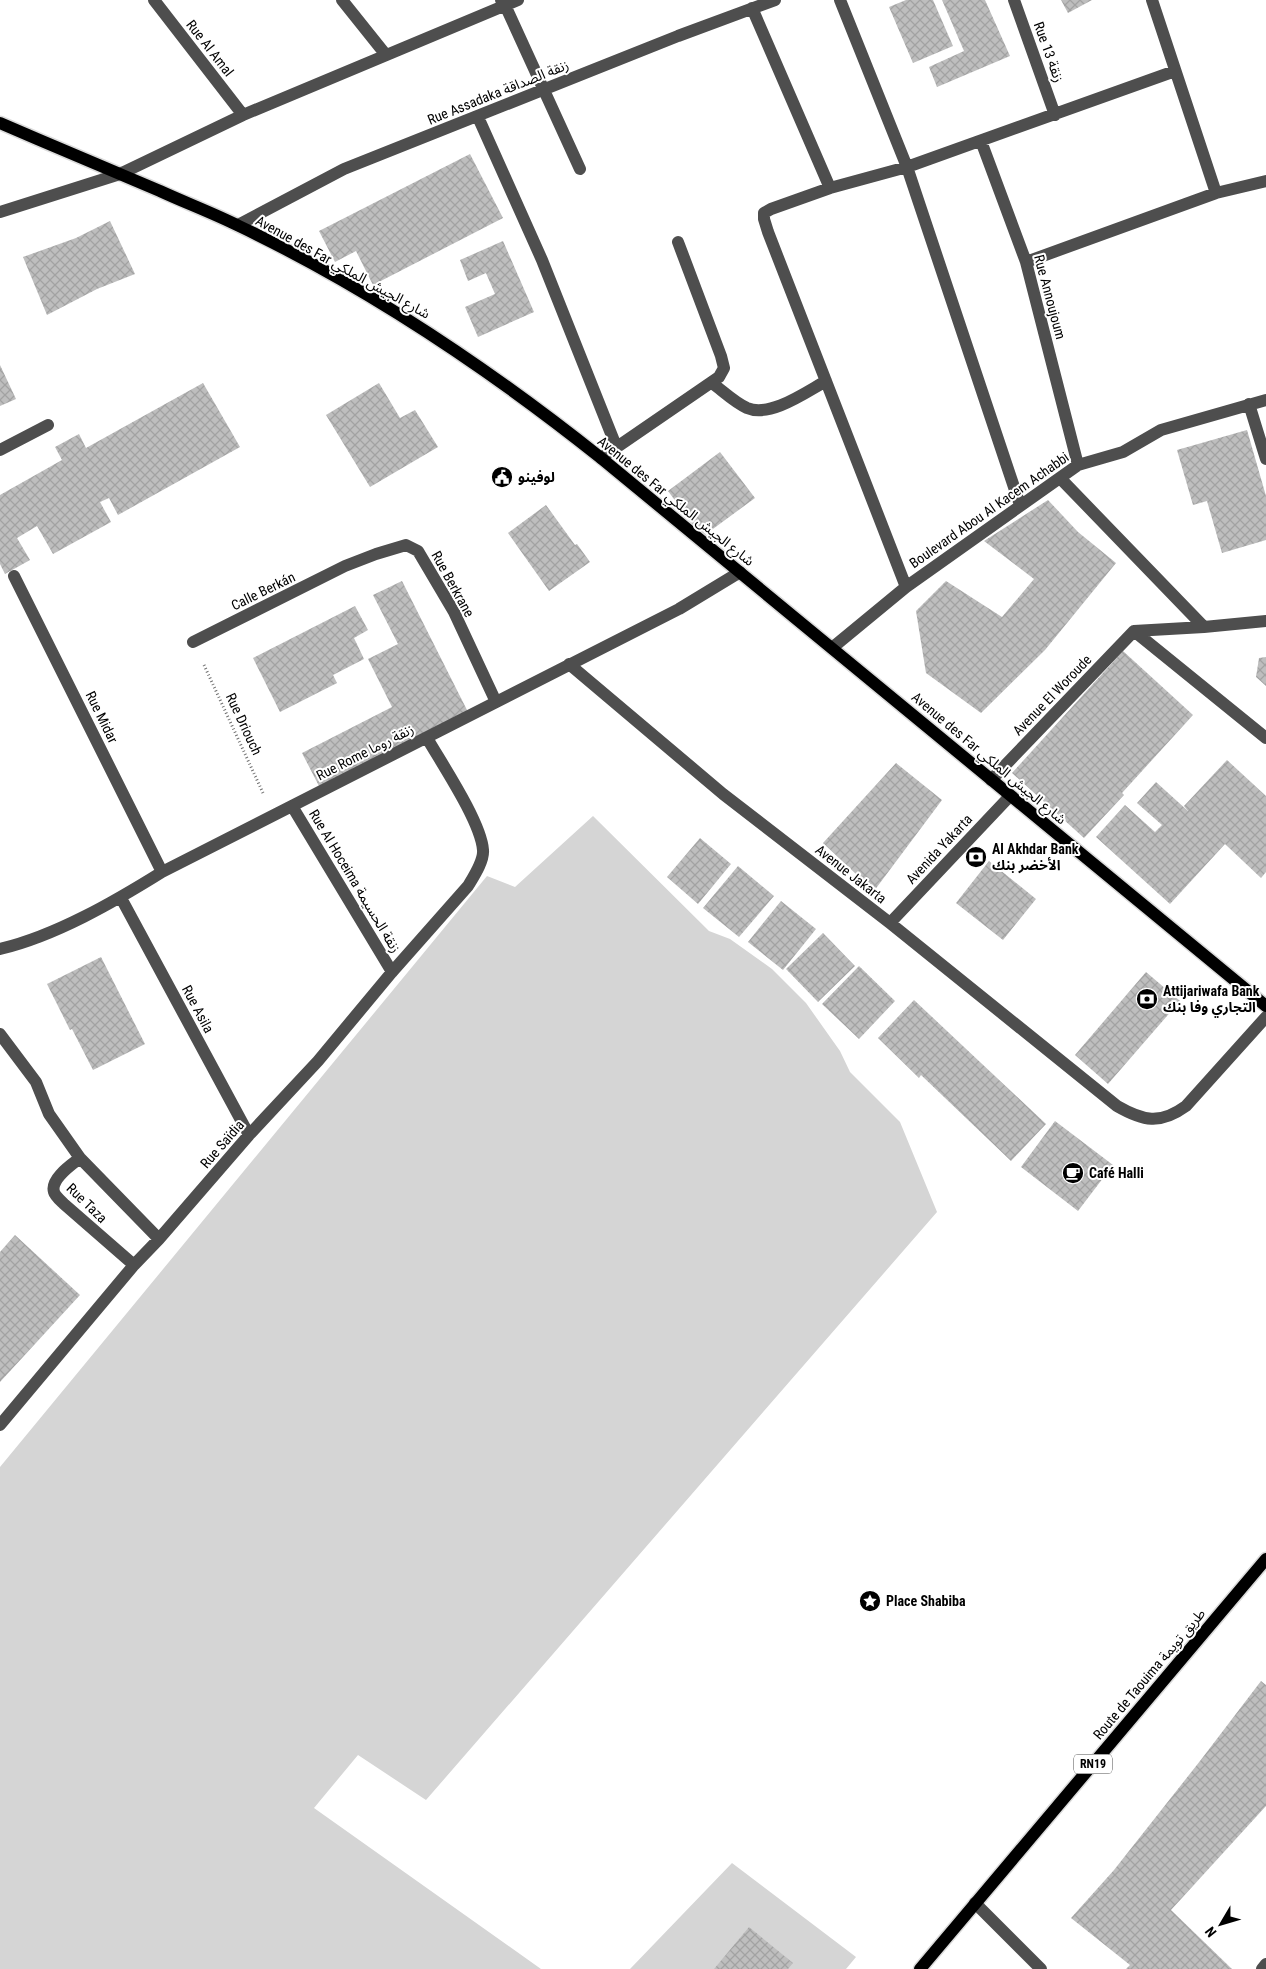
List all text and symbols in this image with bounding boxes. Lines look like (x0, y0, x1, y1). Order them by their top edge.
street label: Rue Al Amal (183, 17, 237, 79)
street label: Rue 13 زنقة (1030, 20, 1067, 85)
street label: Rue Assadaka زنقة الصداقة (425, 56, 571, 129)
street label: Avenue des Far شارع الجيش الملكي (252, 212, 433, 324)
street label: Rue Annoujoum (1031, 253, 1069, 341)
street label: Avenue des Far شارع الجيش الملكي (593, 433, 757, 572)
street label: Boulevard Abou Al Kacem Achabbi (906, 449, 1072, 571)
public building icon: لوفينو (490, 465, 514, 489)
place label: لوفينو (518, 469, 555, 485)
street label: Rue Berkrane (428, 548, 478, 620)
street label: Calle Berkán (228, 569, 298, 613)
street label: Avenue El Woroude (1009, 651, 1095, 739)
street label: Rue Midar (83, 688, 121, 746)
street label: Avenue des Far شارع الجيش الملكي (906, 689, 1069, 830)
street label: Rue Driouch (223, 690, 265, 758)
street label: Rue Rome زنقة روما (314, 721, 417, 784)
street label: Rue Al Hoceima زنقة الحسيمة (305, 806, 404, 956)
street label: Avenida Yakarta (903, 811, 975, 887)
street label: Avenue Jakarta (812, 841, 890, 907)
place label: Al Akhdar Bank الأخضر بنك (992, 841, 1079, 874)
bank icon: Al Akhdar Bank الأخضر بنك (964, 845, 988, 869)
street label: Rue Asila (179, 982, 217, 1036)
place label: Attijariwafa Bank التجاري وفا بنك (1163, 983, 1260, 1018)
bank icon: Attijariwafa Bank التجاري وفا بنك (1135, 987, 1159, 1011)
street label: Rue Saïdia (197, 1117, 247, 1171)
cafe icon: Café Halli (1061, 1161, 1085, 1185)
place label: Café Halli (1089, 1165, 1144, 1181)
street label: Rue Taza (64, 1180, 110, 1226)
place icon: Place Shabiba (858, 1589, 882, 1613)
place label: Place Shabiba (886, 1593, 966, 1609)
street label: Route de Taouima طريق تويمة (1090, 1605, 1210, 1744)
road number: RN19 (1074, 1755, 1112, 1774)
north arrow (1196, 1899, 1246, 1949)
text: N (1202, 1924, 1220, 1940)

